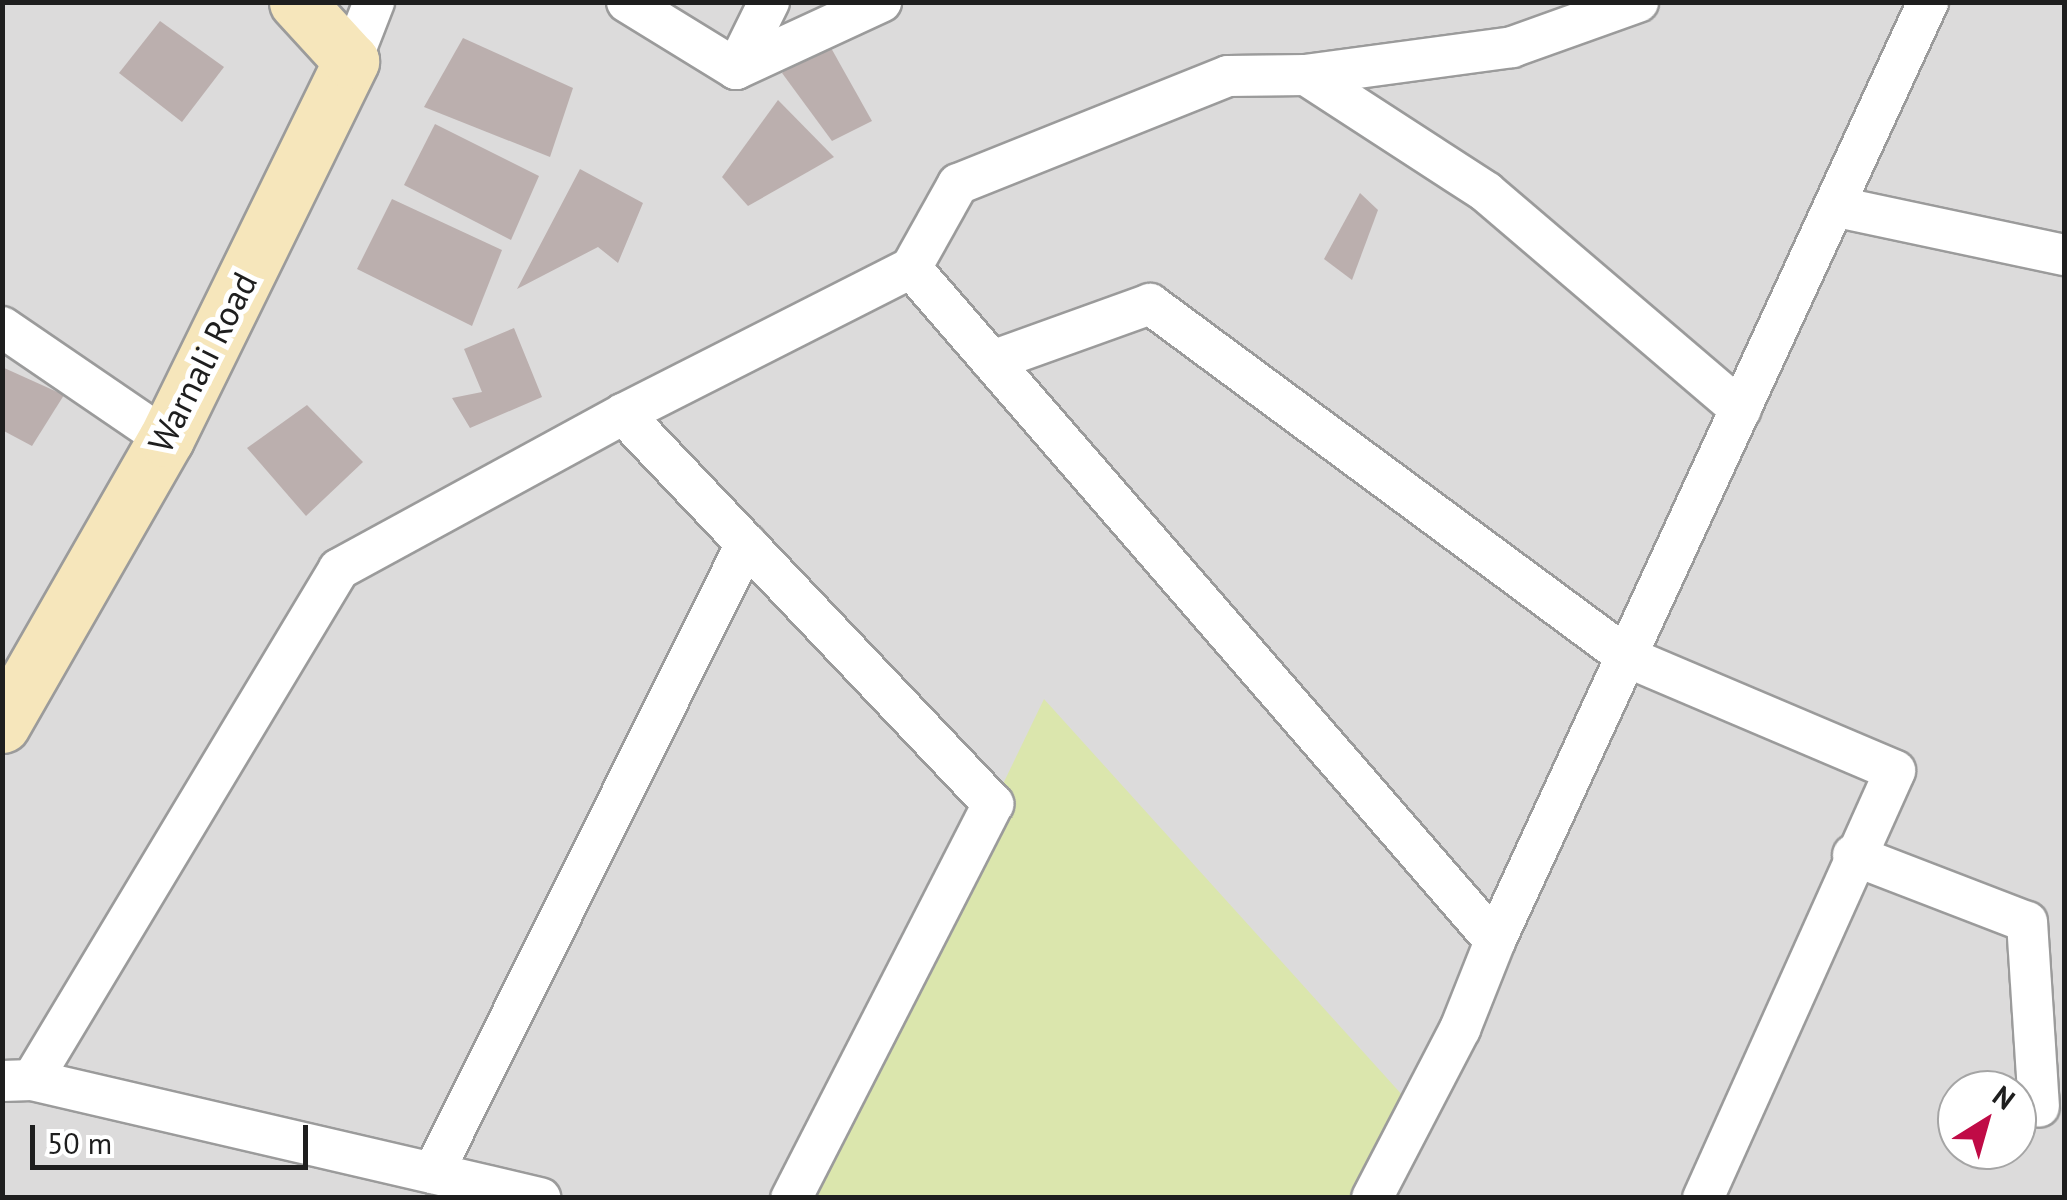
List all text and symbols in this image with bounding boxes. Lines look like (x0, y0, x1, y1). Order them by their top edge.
street label: Warnali Road (139, 265, 265, 459)
north arrow (1937, 1070, 2037, 1170)
text: N (1986, 1077, 2023, 1118)
scale bar (35, 1105, 312, 1167)
text: 50 m (47, 1123, 112, 1162)

